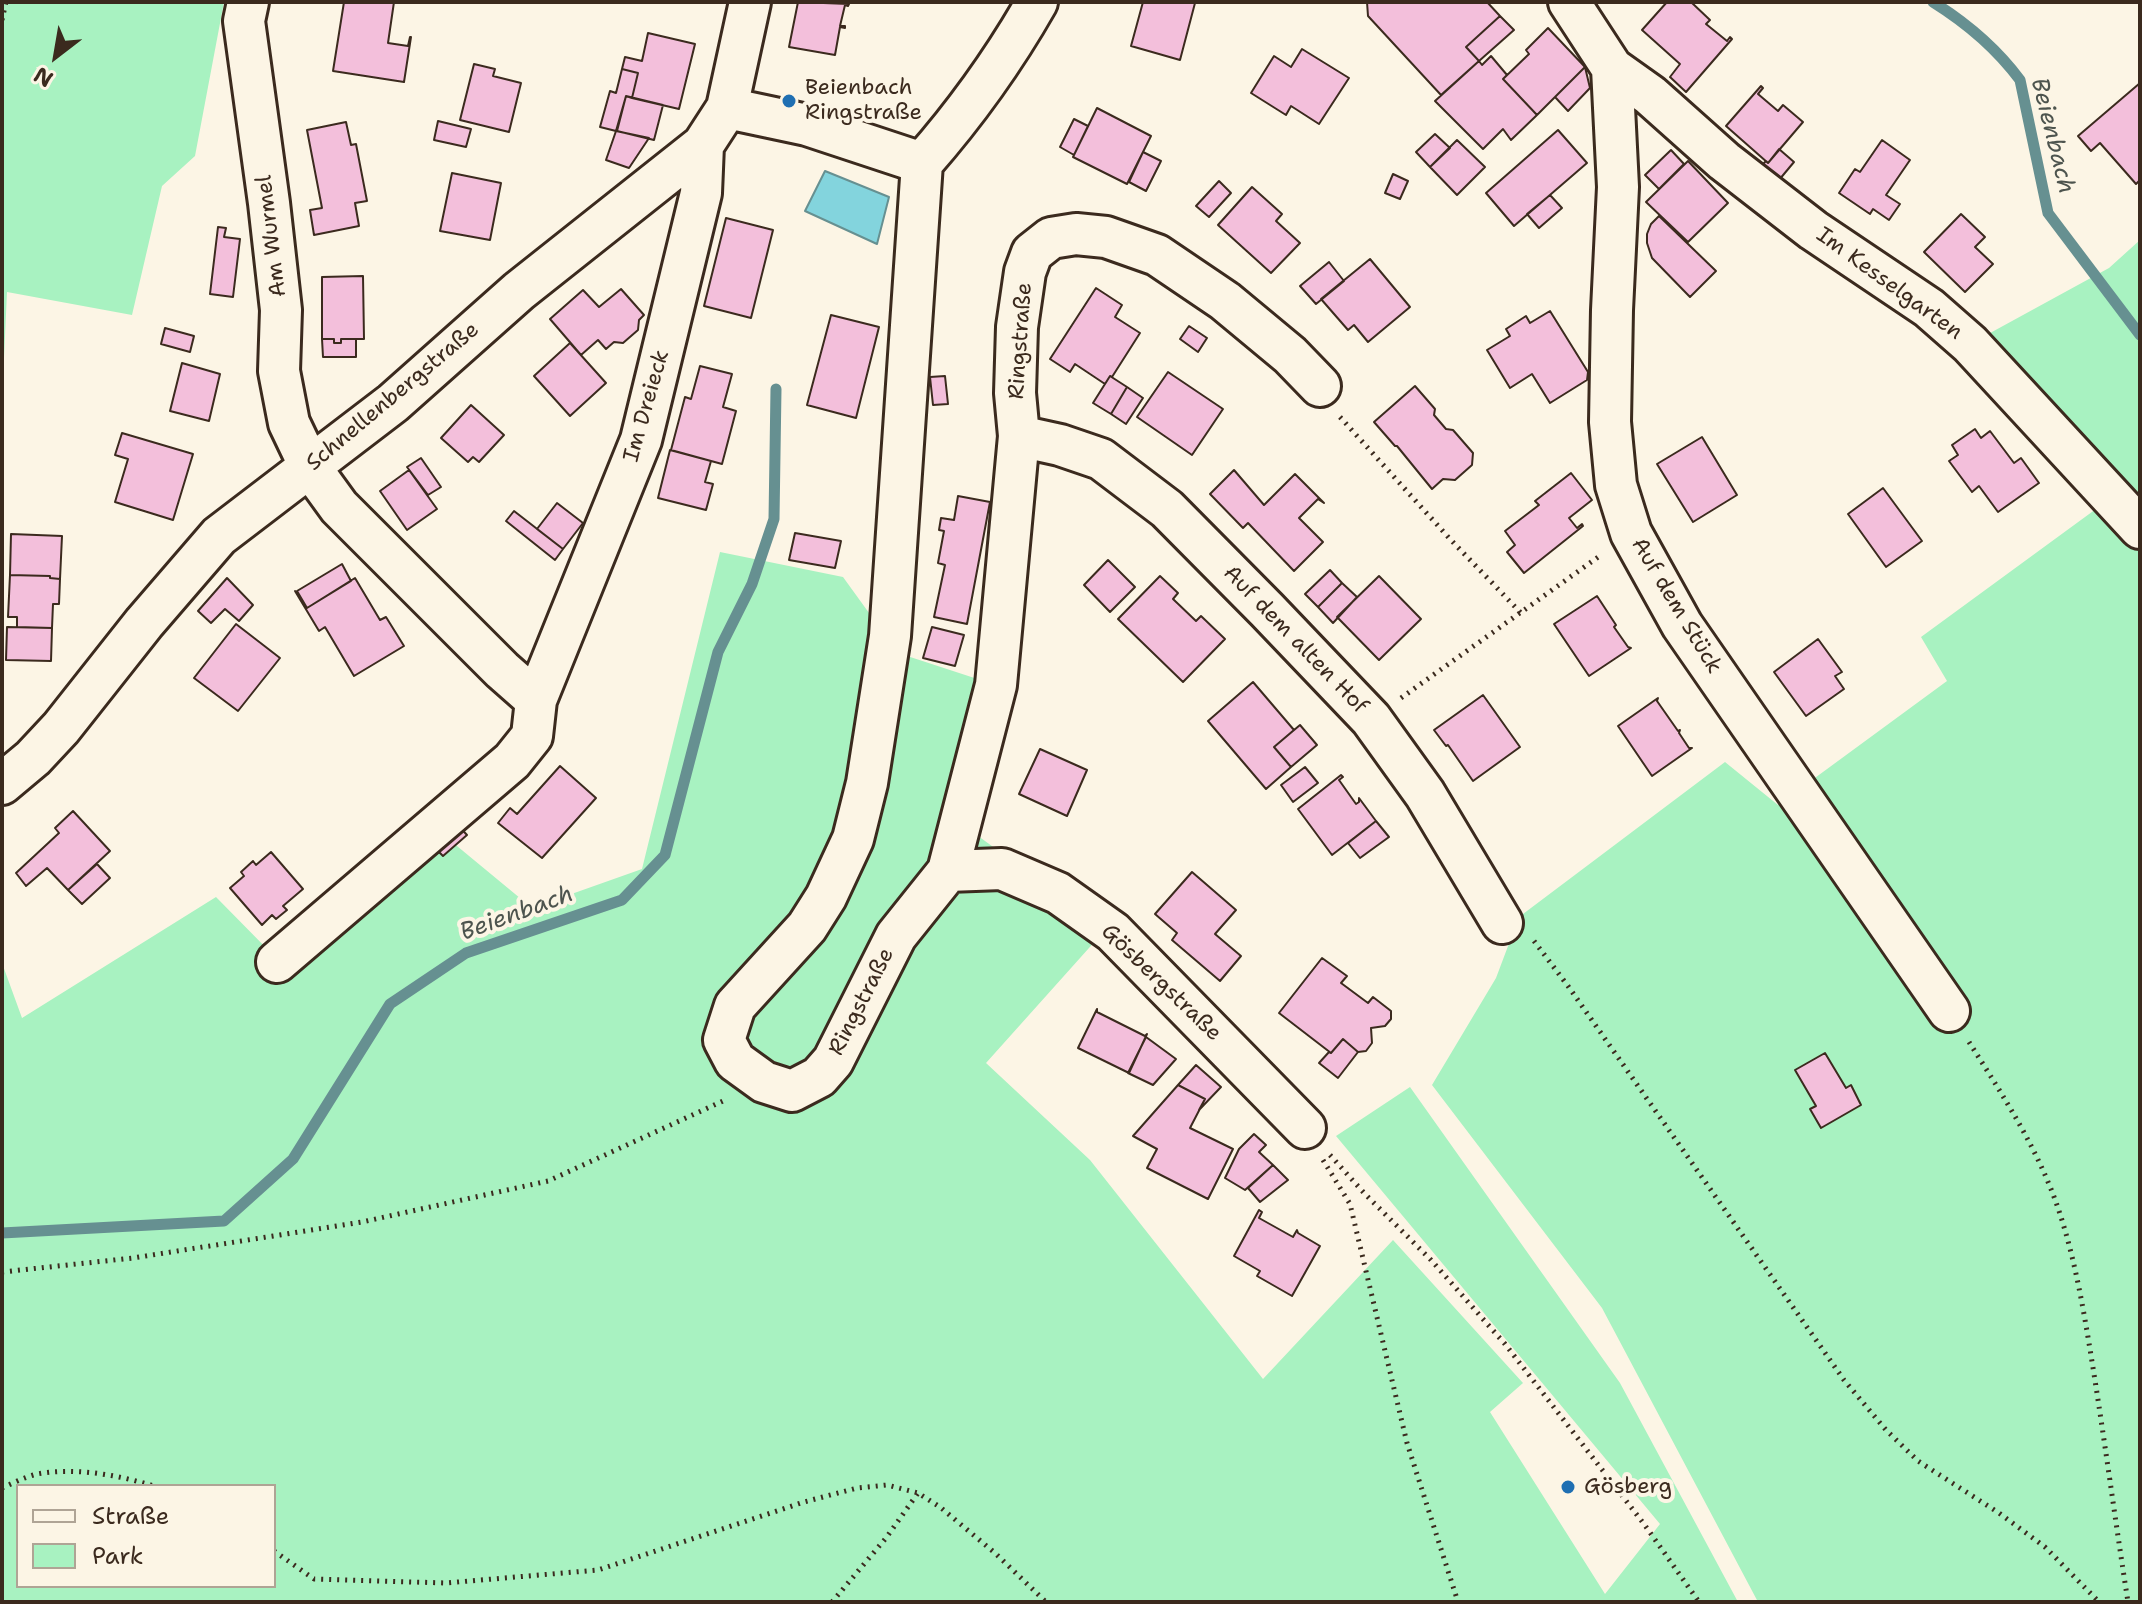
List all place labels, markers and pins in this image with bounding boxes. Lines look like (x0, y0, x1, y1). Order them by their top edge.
place label: Beienbach Ringstraße (805, 75, 922, 126)
marker: Beienbach Ringstraße (780, 92, 798, 110)
place label: Gösberg (1584, 1474, 1672, 1500)
marker: Gösberg (1559, 1478, 1577, 1496)

